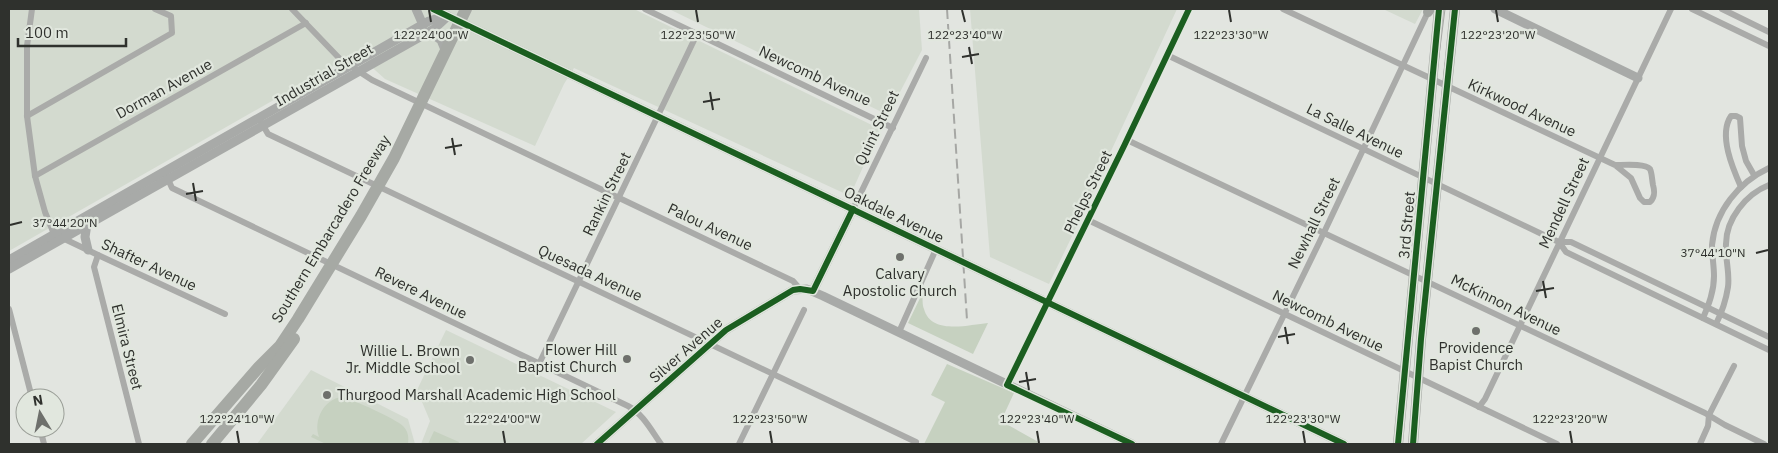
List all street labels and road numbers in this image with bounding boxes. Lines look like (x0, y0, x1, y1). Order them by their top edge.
street label: Industrial Street (271, 39, 376, 110)
street label: Newcomb Avenue (756, 41, 874, 110)
street label: Dorman Avenue (112, 54, 215, 123)
street label: Kirkwood Avenue (1465, 74, 1579, 141)
street label: Quint Street (850, 87, 903, 169)
street label: La Salle Avenue (1304, 99, 1407, 162)
street label: Southern Embarcadero Freeway (267, 131, 395, 326)
street label: Phelps Street (1059, 147, 1116, 237)
street label: Rankin Street (578, 149, 635, 239)
street label: Mendell Street (1534, 154, 1593, 252)
street label: Newhall Street (1283, 174, 1344, 272)
street label: Oakdale Avenue (841, 182, 947, 247)
street label: 3rd Street (1394, 190, 1419, 260)
street label: Palou Avenue (665, 199, 756, 255)
street label: Shafter Avenue (99, 234, 200, 295)
street label: Quesada Avenue (535, 240, 645, 305)
street label: Revere Avenue (372, 262, 470, 323)
street label: McKinnon Avenue (1448, 270, 1565, 340)
street label: Newcomb Avenue (1269, 285, 1387, 356)
street label: Elmira Street (108, 302, 147, 392)
street label: Silver Avenue (645, 313, 726, 387)

